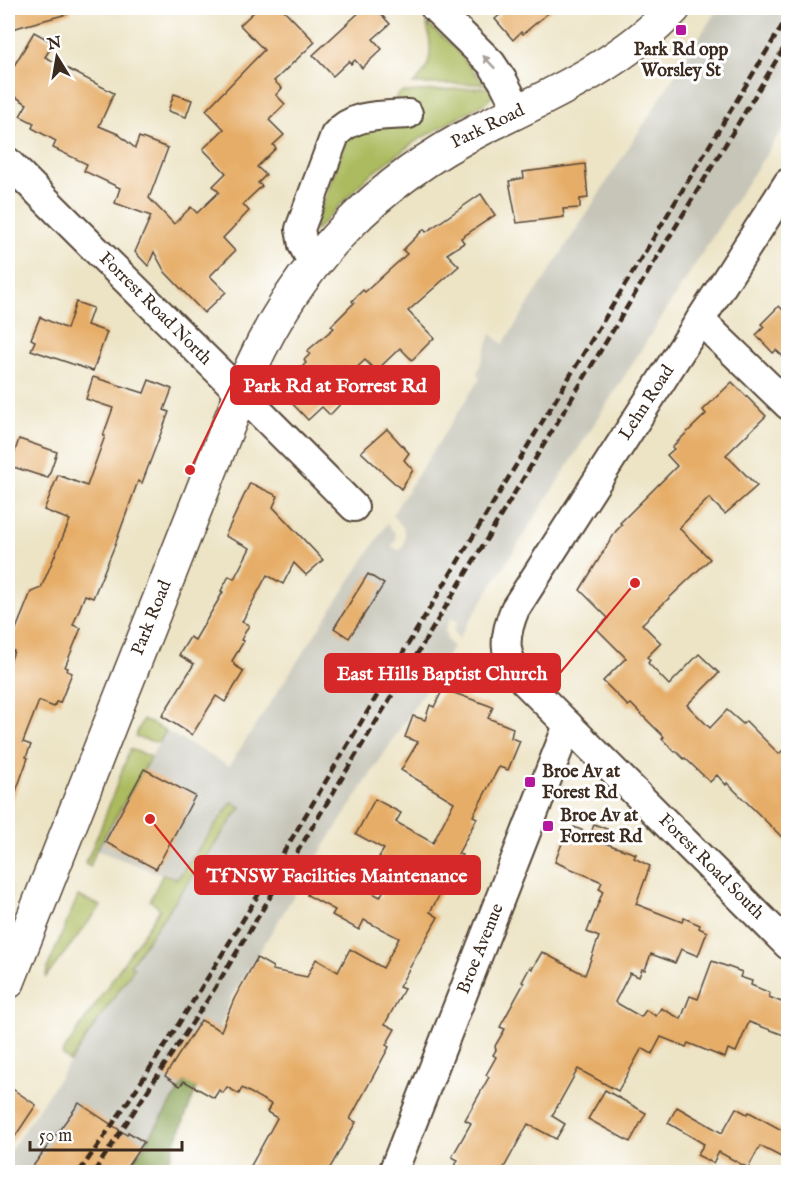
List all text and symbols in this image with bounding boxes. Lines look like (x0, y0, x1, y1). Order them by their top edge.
marker: Park Rd opp Worsley St (674, 23, 688, 37)
north arrow (27, 27, 87, 87)
text: N (45, 33, 63, 56)
place label: Park Rd opp Worsley St (634, 39, 728, 83)
one-way arrow (483, 55, 496, 70)
street label: Park Road (448, 99, 529, 155)
street label: Forrest Road North (94, 248, 217, 371)
street label: Lehn Road (614, 361, 680, 445)
callout: Park Rd at Forrest Rd (231, 366, 439, 404)
text: Park Rd at Forrest Rd (243, 374, 428, 399)
street label: Park Road (127, 577, 178, 659)
callout: East Hills Baptist Church (325, 654, 560, 692)
text: East Hills Baptist Church (337, 662, 548, 687)
place label: Broe Av at Forest Rd (542, 761, 621, 805)
marker: Broe Av at Forest Rd (523, 775, 537, 789)
place label: Broe Av at Forrest Rd (560, 805, 642, 849)
street label: Forest Road South (653, 809, 769, 925)
marker: Broe Av at Forrest Rd (541, 819, 555, 833)
callout: TfNSW Facilities Maintenance (195, 856, 480, 894)
text: TfNSW Facilities Maintenance (205, 864, 468, 889)
street label: Broe Avenue (452, 900, 510, 998)
scale bar (30, 1114, 182, 1152)
text: 50 m (39, 1125, 72, 1148)

